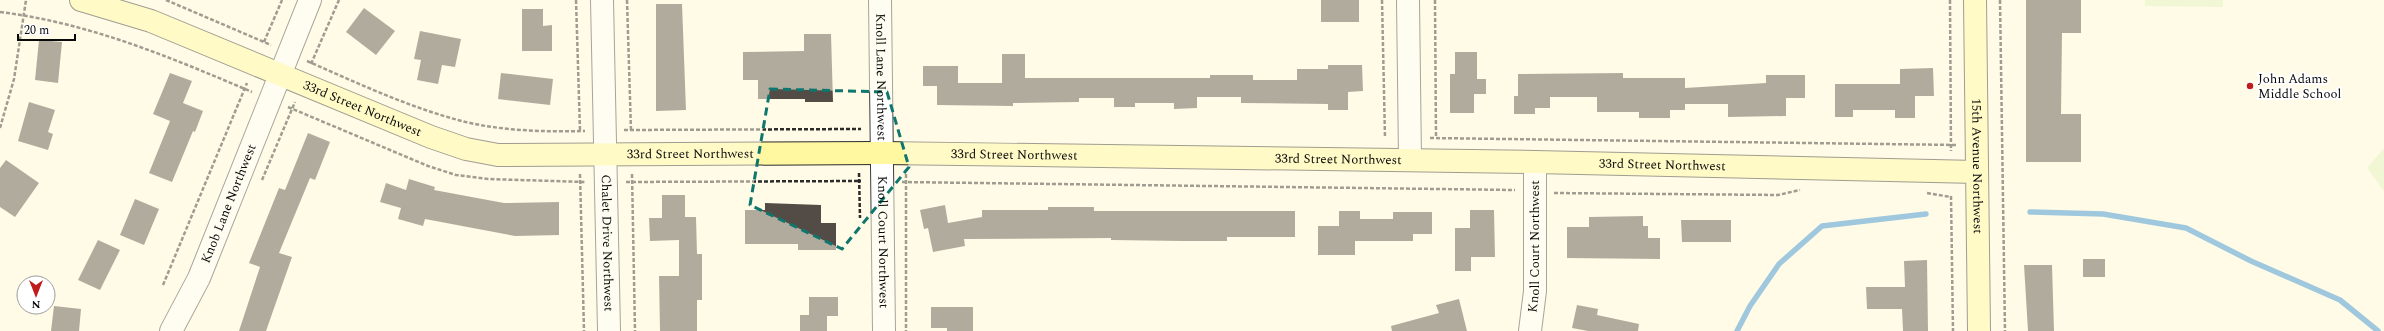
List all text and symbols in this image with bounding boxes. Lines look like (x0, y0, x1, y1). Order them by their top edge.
street label: Knoll Lane Northwest (870, 13, 892, 141)
scale bar (18, 16, 75, 42)
text: 20 m (24, 21, 49, 40)
place label: John Adams Middle School (2258, 69, 2341, 104)
street label: 33rd Street Northwest (300, 75, 425, 142)
marker: John Adams Middle School (2245, 81, 2255, 91)
street label: 15th Avenue Northwest (1966, 98, 1988, 234)
street label: Knob Lane Northwest (196, 141, 262, 266)
street label: 33rd Street Northwest (627, 144, 754, 164)
street label: 33rd Street Northwest (951, 144, 1078, 166)
street label: 33rd Street Northwest (1275, 148, 1402, 170)
street label: 33rd Street Northwest (1598, 153, 1726, 176)
street label: Chalet Drive Northwest (596, 174, 619, 312)
street label: Knoll Court Northwest (872, 176, 894, 309)
street label: Knoll Court Northwest (1522, 180, 1545, 314)
north arrow (16, 275, 56, 315)
text: N (31, 296, 40, 313)

